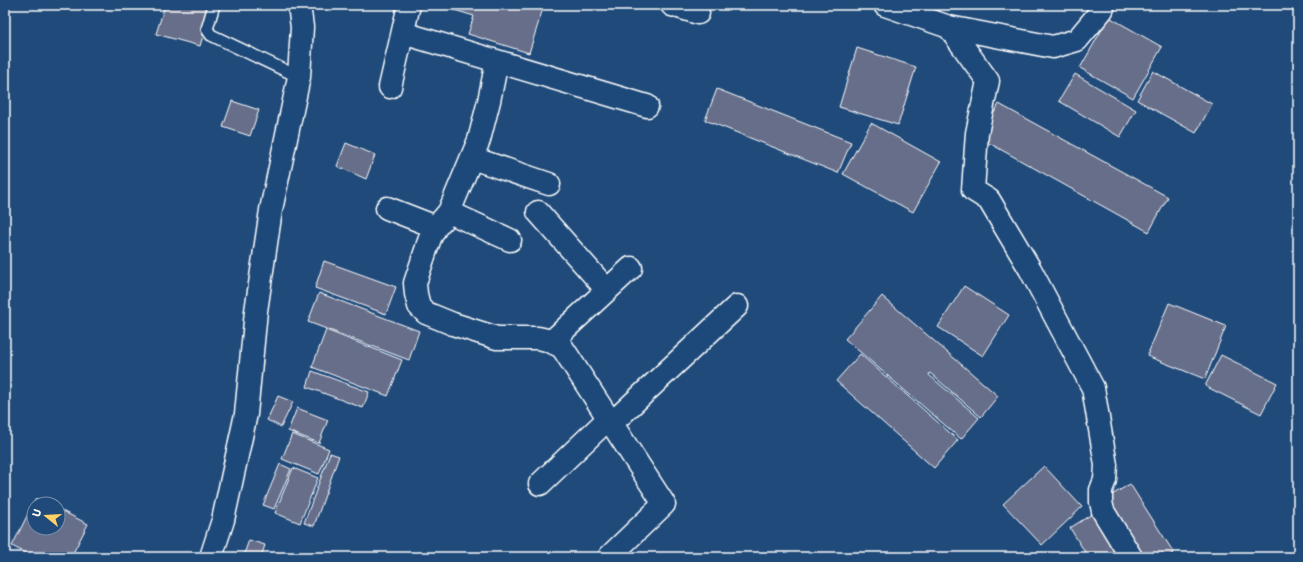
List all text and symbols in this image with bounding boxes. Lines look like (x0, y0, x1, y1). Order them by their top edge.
north arrow (26, 496, 66, 536)
text: U (29, 507, 45, 519)

